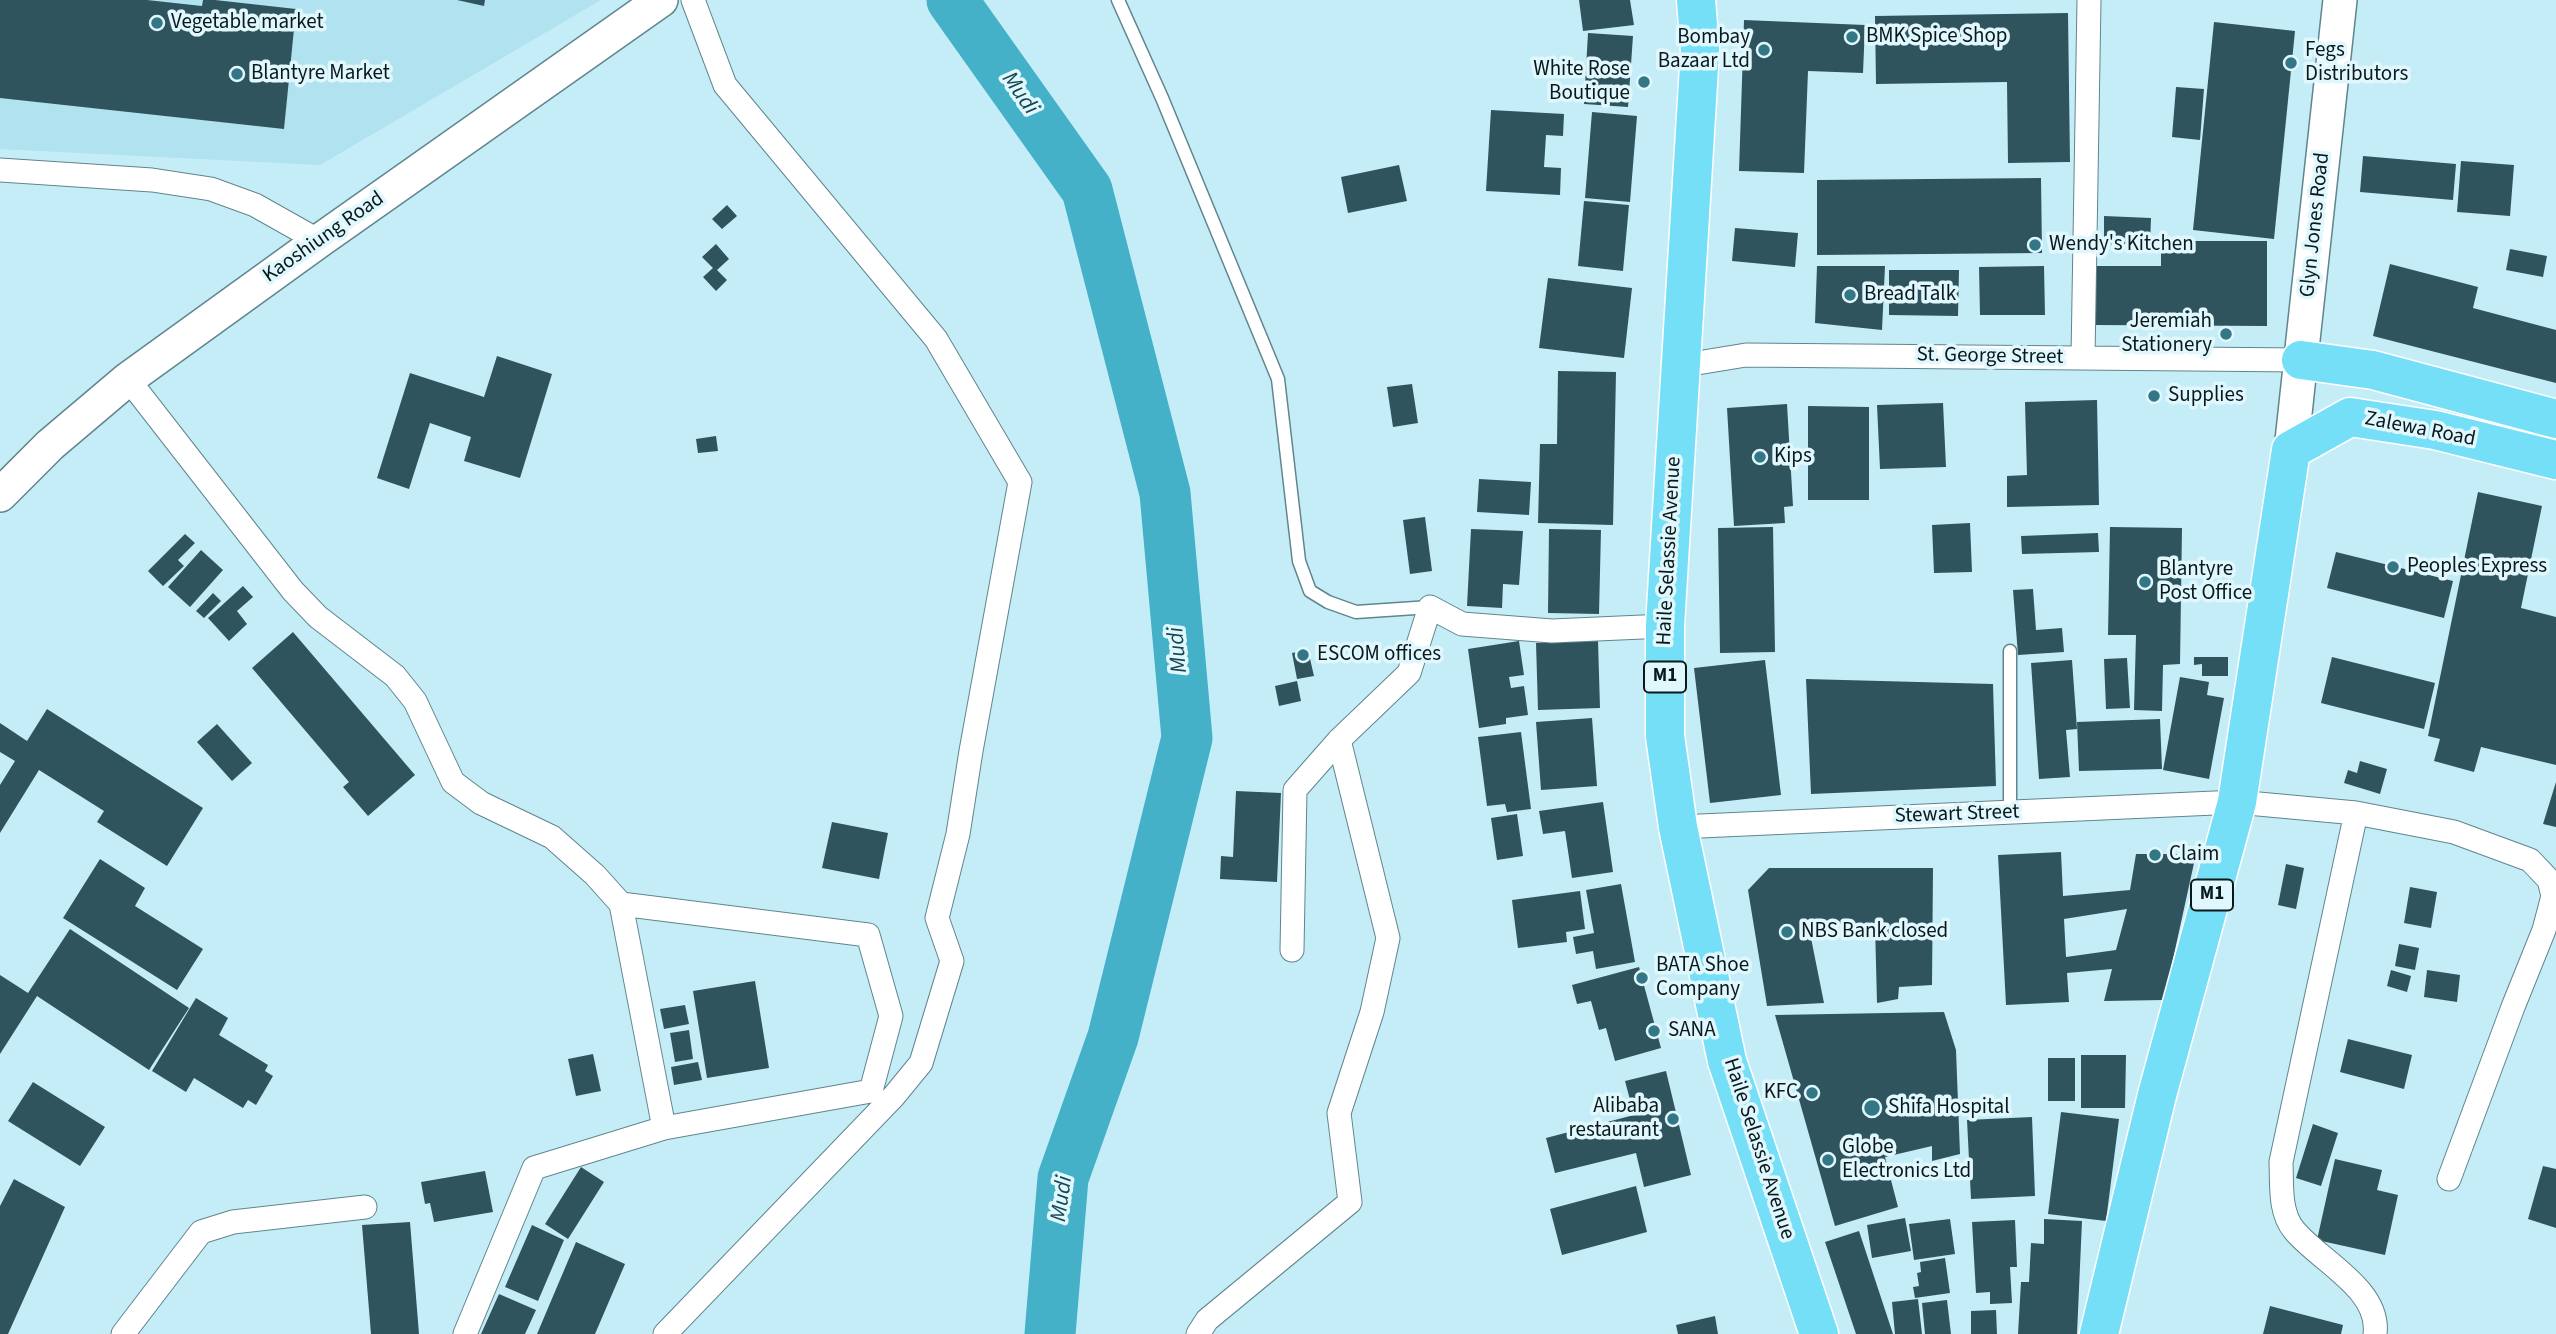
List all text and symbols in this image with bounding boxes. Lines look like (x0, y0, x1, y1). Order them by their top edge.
place label: Vegetable market (171, 10, 324, 36)
marker: Vegetable market (149, 15, 165, 31)
place label: BMK Spice Shop (1866, 24, 2007, 50)
place label: Bombay Bazaar Ltd (1658, 25, 1750, 75)
marker: BMK Spice Shop (1844, 29, 1860, 45)
place label: Fegs Distributors (2305, 38, 2408, 88)
marker: Bombay Bazaar Ltd (1756, 42, 1772, 58)
marker: Fegs Distributors (2283, 55, 2299, 71)
place label: White Rose Boutique (1533, 57, 1630, 107)
place label: Blantyre Market (251, 61, 390, 87)
marker: Blantyre Market (229, 66, 245, 82)
water label: Mudi (995, 67, 1043, 121)
marker: White Rose Boutique (1636, 74, 1652, 90)
street label: Glyn Jones Road (2296, 151, 2336, 299)
street label: Kaoshiung Road (259, 187, 389, 289)
place label: Wendy's Kitchen (2049, 232, 2194, 258)
marker: Wendy's Kitchen (2027, 237, 2043, 253)
place label: Bread Talk (1864, 282, 1956, 308)
marker: Bread Talk (1842, 287, 1858, 303)
place label: Jeremiah Stationery (2121, 309, 2212, 359)
marker: Jeremiah Stationery (2218, 326, 2234, 342)
street label: St. George Street (1916, 343, 2064, 371)
place label: Supplies (2168, 383, 2244, 409)
marker: Supplies (2146, 388, 2162, 404)
street label: Zalewa Road (2363, 407, 2477, 453)
place label: Kips (1774, 444, 1812, 470)
marker: Kips (1752, 449, 1768, 465)
street label: Haile Selassie Avenue (1652, 456, 1688, 646)
place label: Peoples Express (2407, 554, 2547, 580)
place label: Blantyre Post Office (2159, 557, 2252, 607)
marker: Peoples Express (2385, 559, 2401, 575)
marker: Blantyre Post Office (2137, 574, 2153, 590)
water label: Mudi (1163, 626, 1195, 674)
place label: ESCOM offices (1317, 642, 1441, 668)
marker: ESCOM offices (1295, 647, 1311, 663)
road number: M1 (1644, 662, 1686, 692)
street label: Stewart Street (1894, 800, 2020, 830)
place label: Claim (2169, 842, 2220, 868)
marker: Claim (2147, 847, 2163, 863)
road number: M1 (2191, 880, 2233, 911)
place label: NBS Bank closed (1801, 919, 1948, 945)
marker: NBS Bank closed (1779, 924, 1795, 940)
place label: BATA Shoe Company (1656, 953, 1749, 1003)
marker: BATA Shoe Company (1634, 970, 1650, 986)
place label: SANA (1668, 1018, 1716, 1044)
marker: SANA (1646, 1023, 1662, 1039)
street label: Haile Selassie Avenue (1717, 1055, 1799, 1243)
place label: KFC (1764, 1080, 1798, 1106)
marker: KFC (1804, 1085, 1820, 1101)
place label: Alibaba restaurant (1569, 1094, 1659, 1144)
place label: Shifa Hospital (1888, 1095, 2010, 1121)
marker: Shifa Hospital (1862, 1098, 1882, 1118)
marker: Alibaba restaurant (1665, 1111, 1681, 1127)
place label: Globe Electronics Ltd (1842, 1135, 1971, 1185)
marker: Globe Electronics Ltd (1820, 1152, 1836, 1168)
water label: Mudi (1046, 1174, 1080, 1224)

